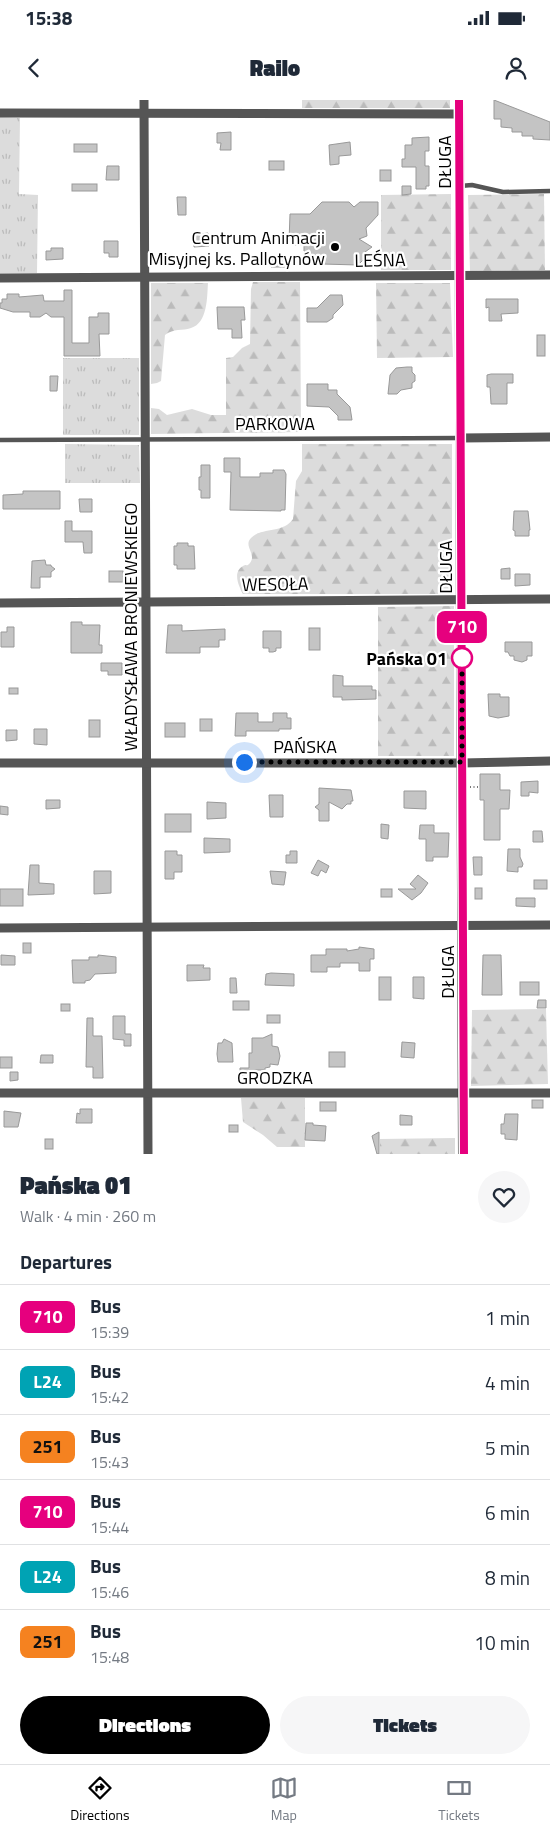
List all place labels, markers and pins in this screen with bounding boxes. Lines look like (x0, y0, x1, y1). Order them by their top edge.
place label: Centrum Animacji Misyjnej ks. Pallotynów (148, 224, 325, 272)
marker: Centrum Animacji Misyjnej ks. Pallotynów (329, 241, 341, 253)
place label: Pańska 01 (366, 645, 447, 672)
marker: Pańska 01 (451, 647, 473, 669)

